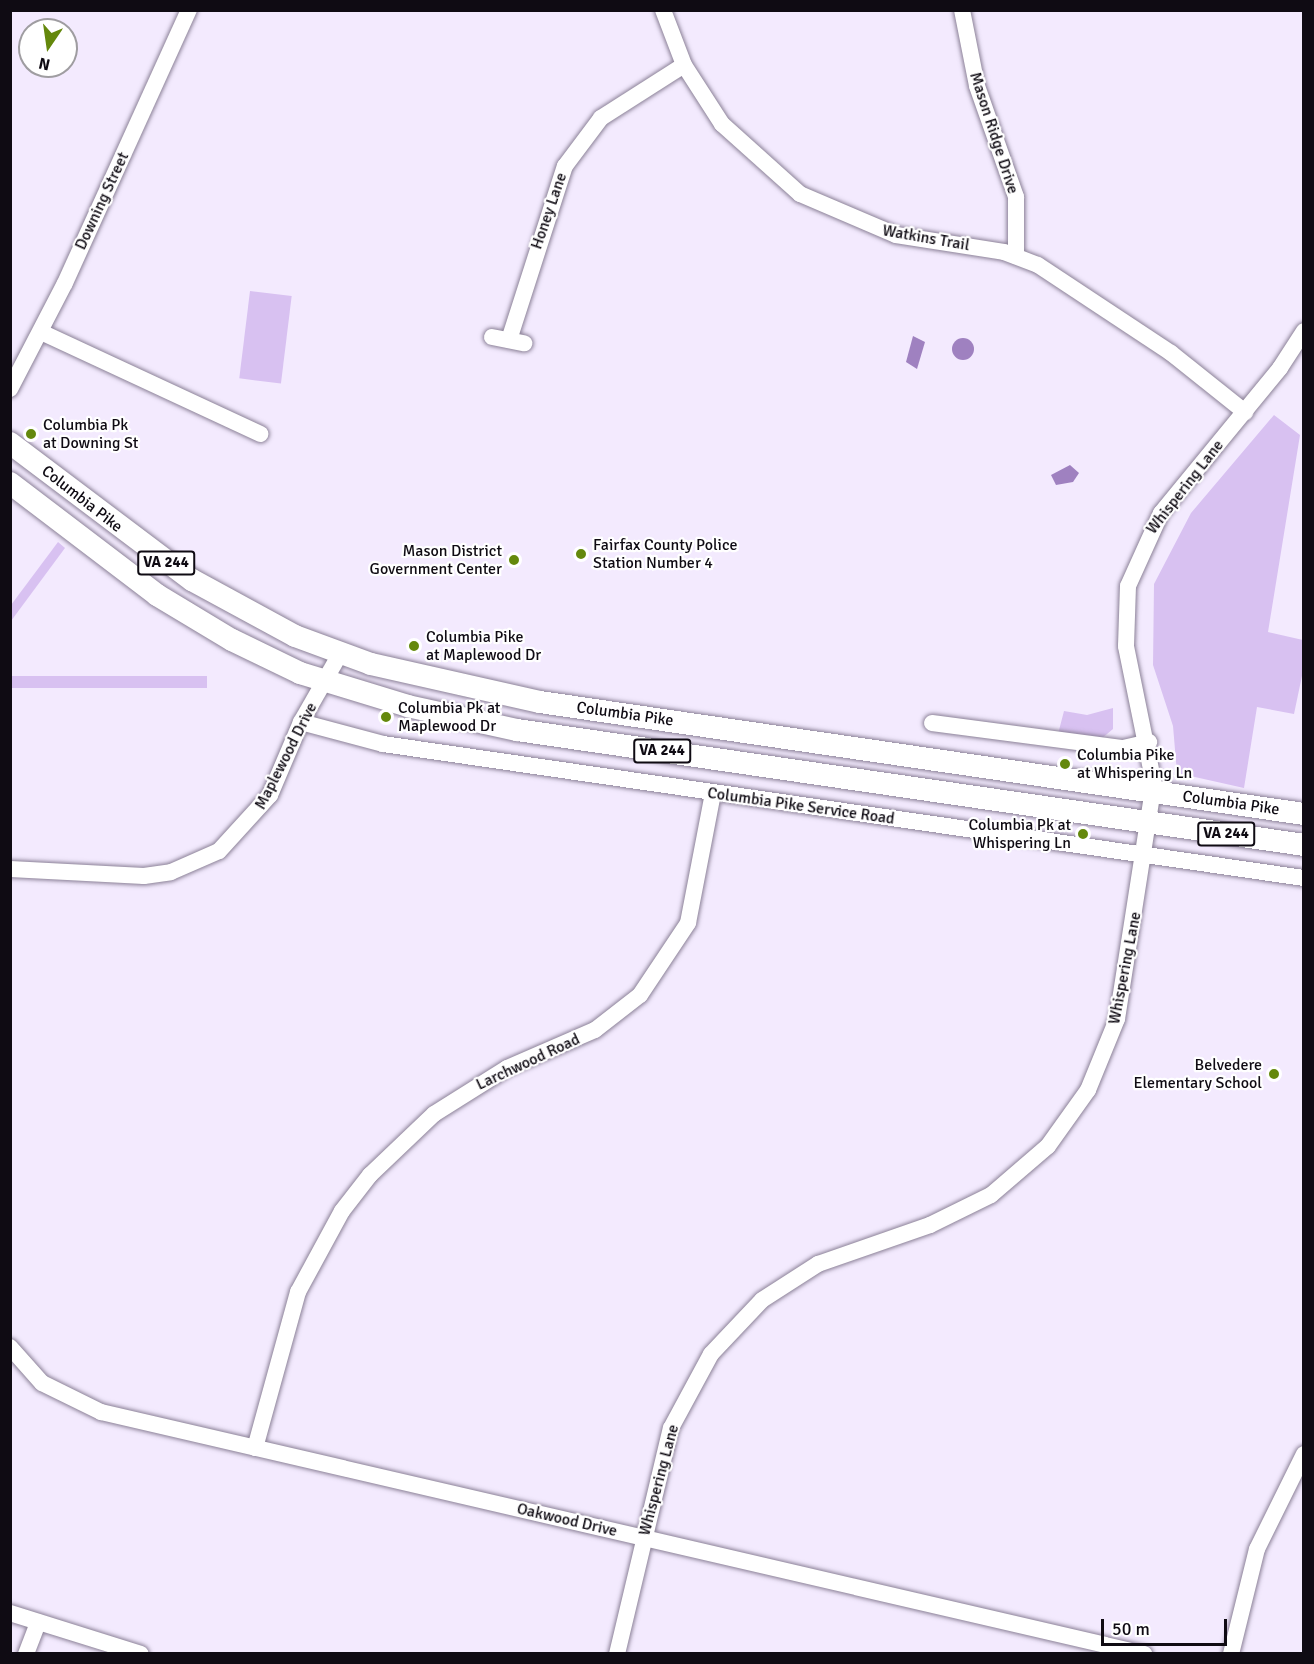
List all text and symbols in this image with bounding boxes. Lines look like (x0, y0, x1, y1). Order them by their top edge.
north arrow (18, 18, 78, 78)
text: N (37, 53, 52, 75)
street label: Mason Ridge Drive (965, 70, 1023, 196)
street label: Downing Street (71, 149, 133, 253)
street label: Honey Lane (527, 170, 571, 252)
street label: Watkins Trail (881, 221, 971, 255)
place label: Columbia Pk at Downing St (43, 415, 138, 453)
marker: Columbia Pk at Downing St (24, 427, 38, 441)
street label: Whispering Lane (1142, 436, 1228, 538)
street label: Columbia Pike (38, 461, 126, 537)
place label: Fairfax County Police Station Number 4 (593, 535, 737, 573)
place label: Mason District Government Center (370, 541, 502, 579)
marker: Fairfax County Police Station Number 4 (574, 547, 588, 561)
road number: VA 244 (136, 551, 196, 575)
marker: Mason District Government Center (507, 553, 521, 567)
place label: Columbia Pike at Maplewood Dr (426, 627, 541, 665)
marker: Columbia Pike at Maplewood Dr (407, 639, 421, 653)
place label: Columbia Pk at Maplewood Dr (398, 698, 500, 736)
street label: Columbia Pike (575, 698, 675, 730)
street label: Maplewood Drive (251, 699, 321, 813)
marker: Columbia Pk at Maplewood Dr (379, 710, 393, 724)
road number: VA 244 (632, 739, 692, 763)
place label: Columbia Pike at Whispering Ln (1077, 745, 1192, 783)
marker: Columbia Pike at Whispering Ln (1058, 757, 1072, 771)
street label: Columbia Pike Service Road (706, 783, 896, 829)
street label: Columbia Pike (1181, 787, 1281, 819)
place label: Columbia Pk at Whispering Ln (969, 815, 1071, 853)
road number: VA 244 (1196, 822, 1256, 846)
marker: Columbia Pk at Whispering Ln (1076, 827, 1090, 841)
street label: Whispering Lane (1105, 910, 1145, 1026)
street label: Larchwood Road (473, 1030, 583, 1094)
place label: Belvedere Elementary School (1133, 1055, 1262, 1093)
marker: Belvedere Elementary School (1267, 1067, 1281, 1081)
street label: Whispering Lane (635, 1422, 683, 1538)
street label: Oakwood Drive (515, 1499, 619, 1541)
scale bar (1104, 1607, 1230, 1645)
text: 50 m (1112, 1618, 1150, 1640)

